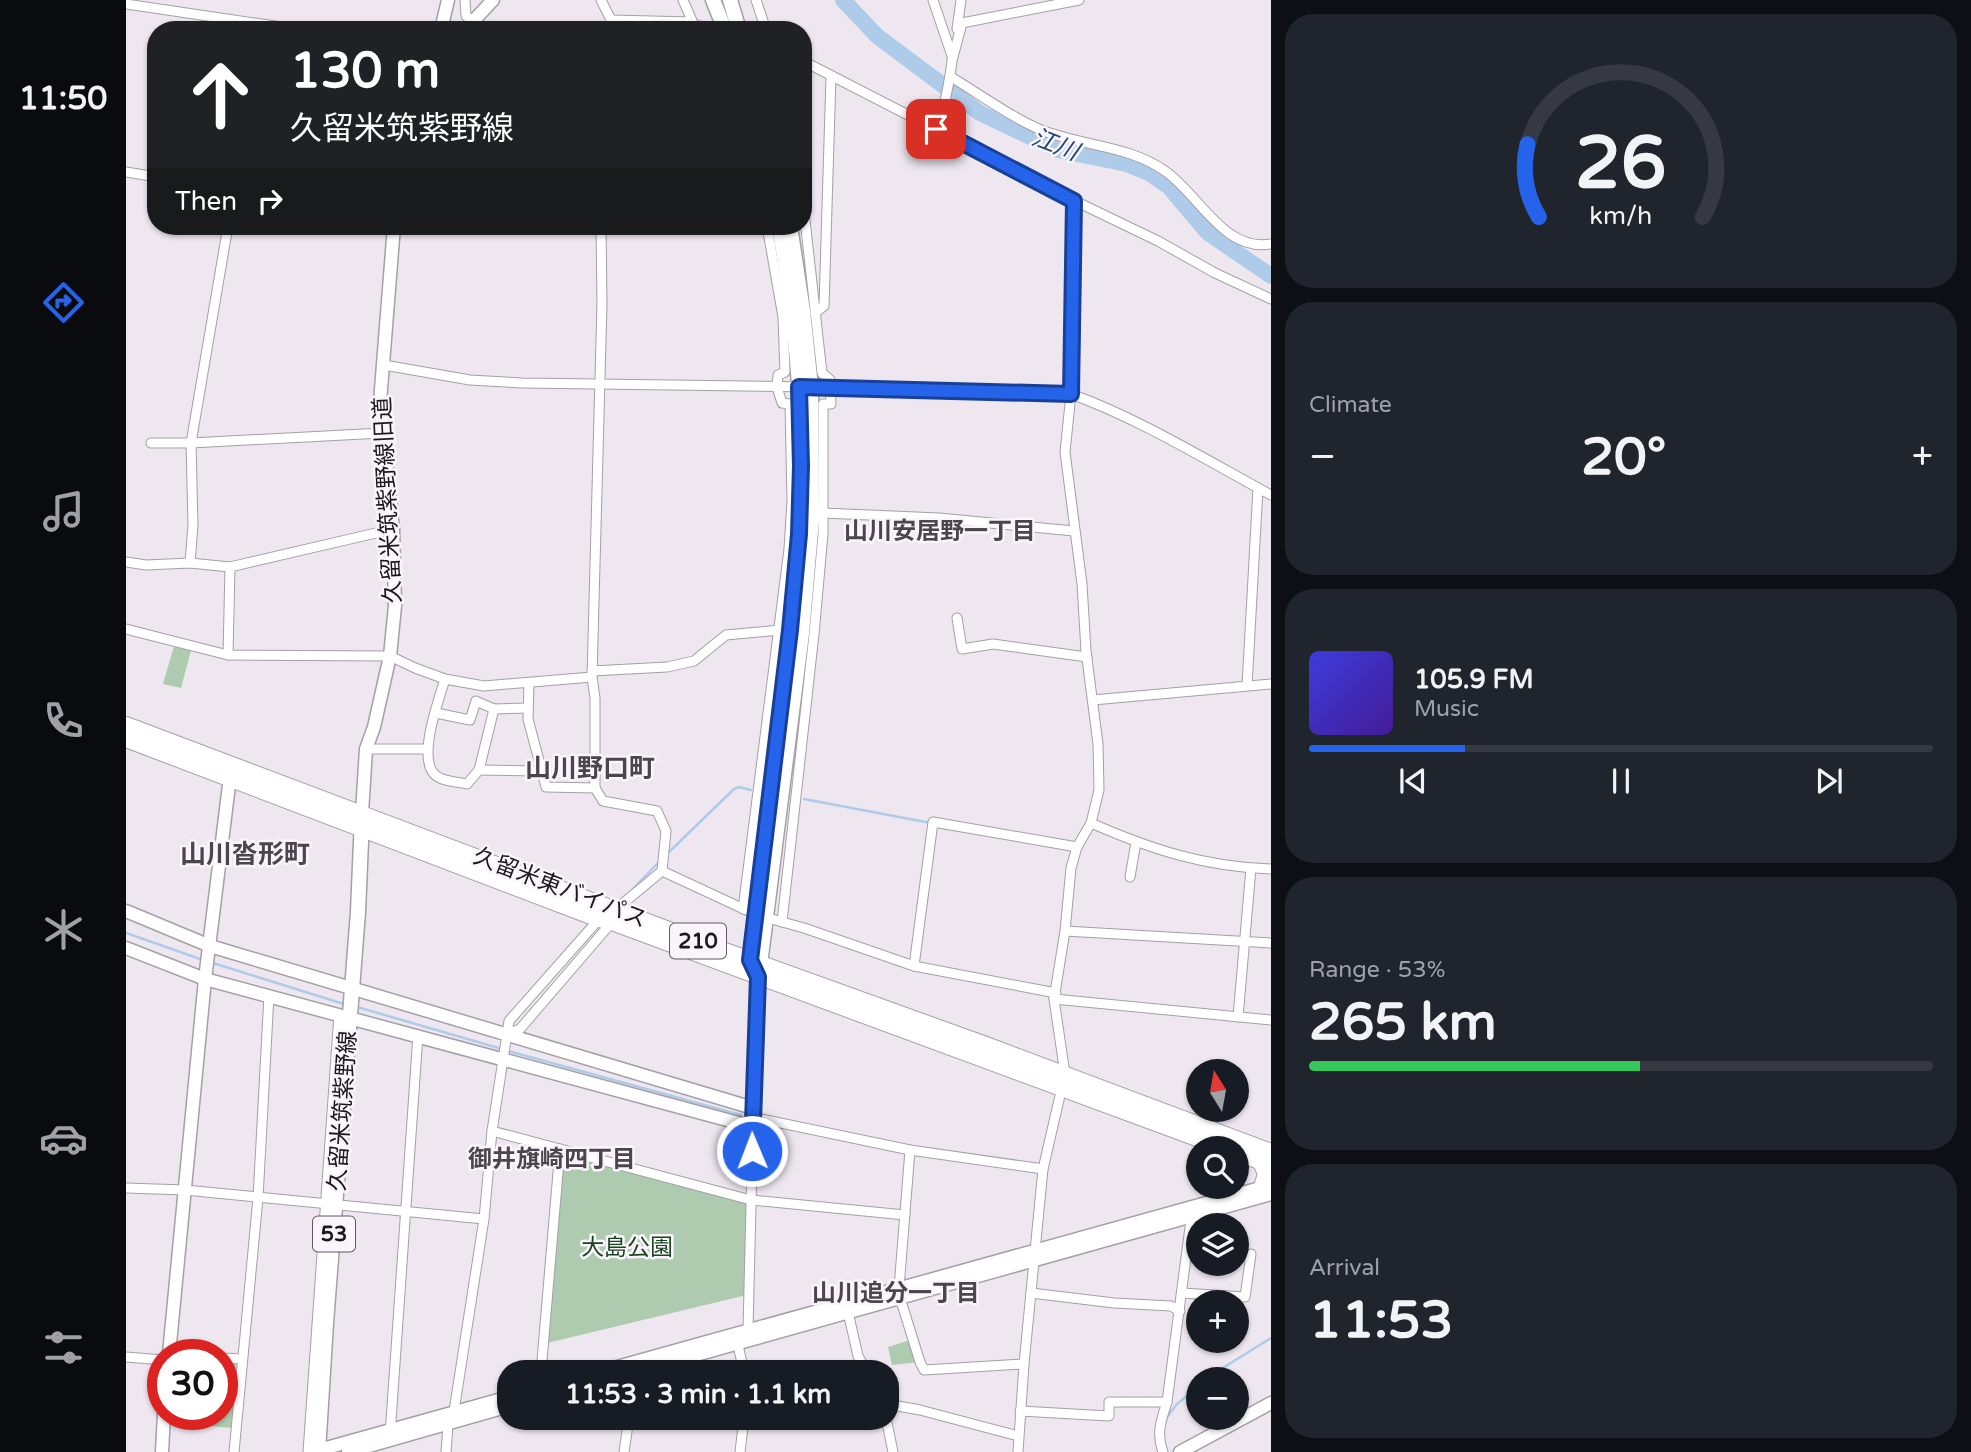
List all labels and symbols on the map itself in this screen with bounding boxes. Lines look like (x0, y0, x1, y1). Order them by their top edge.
pin (906, 99, 966, 159)
water label: 江川 (1027, 123, 1085, 168)
street label: 久留米筑紫野線旧道 (369, 396, 407, 604)
district label: 山川安居野一丁目 (844, 517, 1036, 546)
district label: 山川野口町 (525, 753, 655, 784)
district label: 山川沓形町 (180, 839, 310, 870)
street label: 久留米東バイパス (469, 842, 651, 934)
road number: 210 (670, 923, 726, 958)
street label: 久留米筑紫野線 (323, 1030, 363, 1192)
north arrow (1186, 1059, 1250, 1122)
position arrow (715, 1114, 789, 1188)
district label: 御井旗崎四丁目 (468, 1145, 636, 1174)
road number: 53 (313, 1216, 355, 1252)
park label: 大島公園 (581, 1234, 673, 1262)
district label: 山川追分一丁目 (812, 1279, 980, 1308)
speed limit sign: 30 (147, 1339, 238, 1430)

